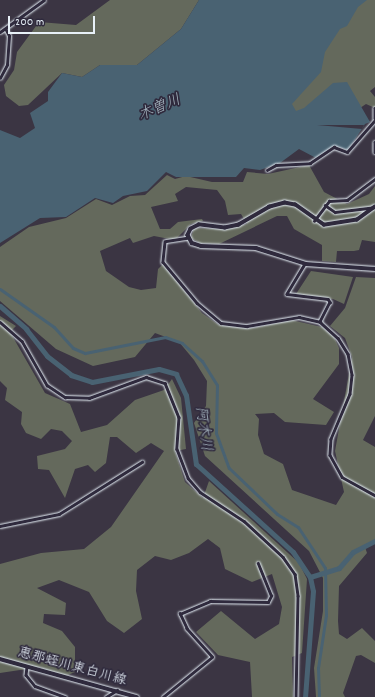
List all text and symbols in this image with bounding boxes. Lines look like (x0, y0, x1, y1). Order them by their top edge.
scale bar (10, 8, 97, 34)
text: 200 m (15, 14, 44, 31)
water label: 木曽川 (136, 92, 184, 126)
water label: 阿木川 (190, 405, 214, 453)
street label: 恵那蛭川東白川線 (16, 644, 128, 690)

